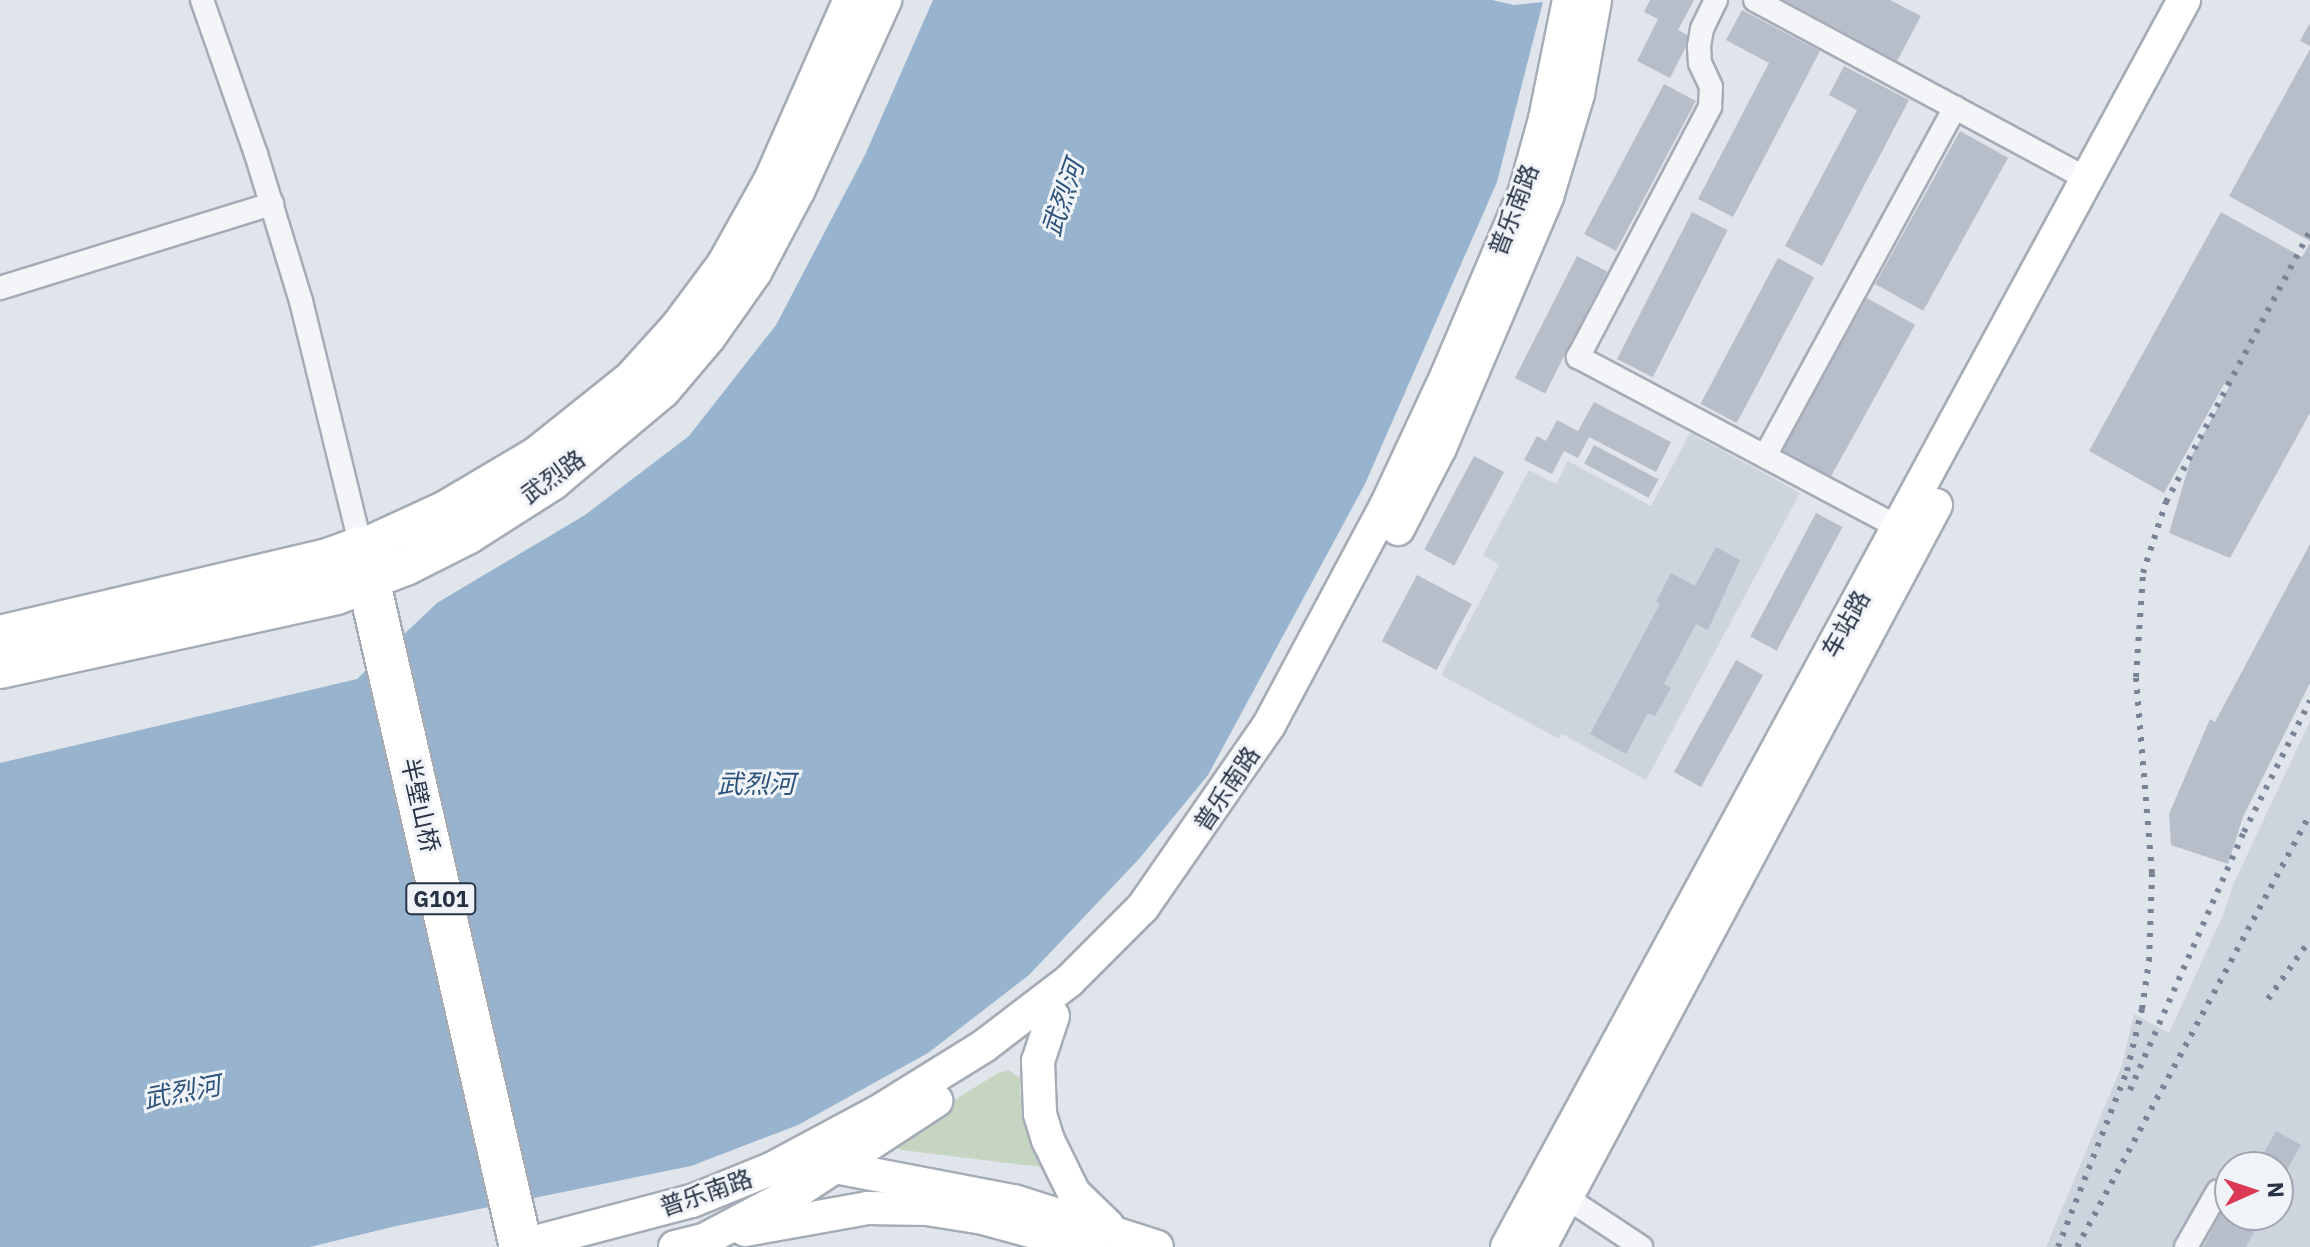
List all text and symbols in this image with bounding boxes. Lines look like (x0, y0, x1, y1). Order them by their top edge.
water label: 武烈河 (1036, 156, 1090, 240)
street label: 普乐南路 (1483, 160, 1545, 260)
street label: 武烈路 (515, 444, 591, 510)
street label: 车站路 (1816, 586, 1876, 662)
street label: 普乐南路 (1188, 741, 1266, 837)
street label: 半壁山桥 (395, 755, 445, 855)
water label: 武烈河 (717, 768, 795, 800)
road number: G101 (405, 881, 477, 917)
water label: 武烈河 (141, 1069, 223, 1115)
north arrow (2214, 1151, 2294, 1231)
street label: 普乐南路 (656, 1164, 756, 1222)
text: N (2262, 1181, 2291, 1199)

